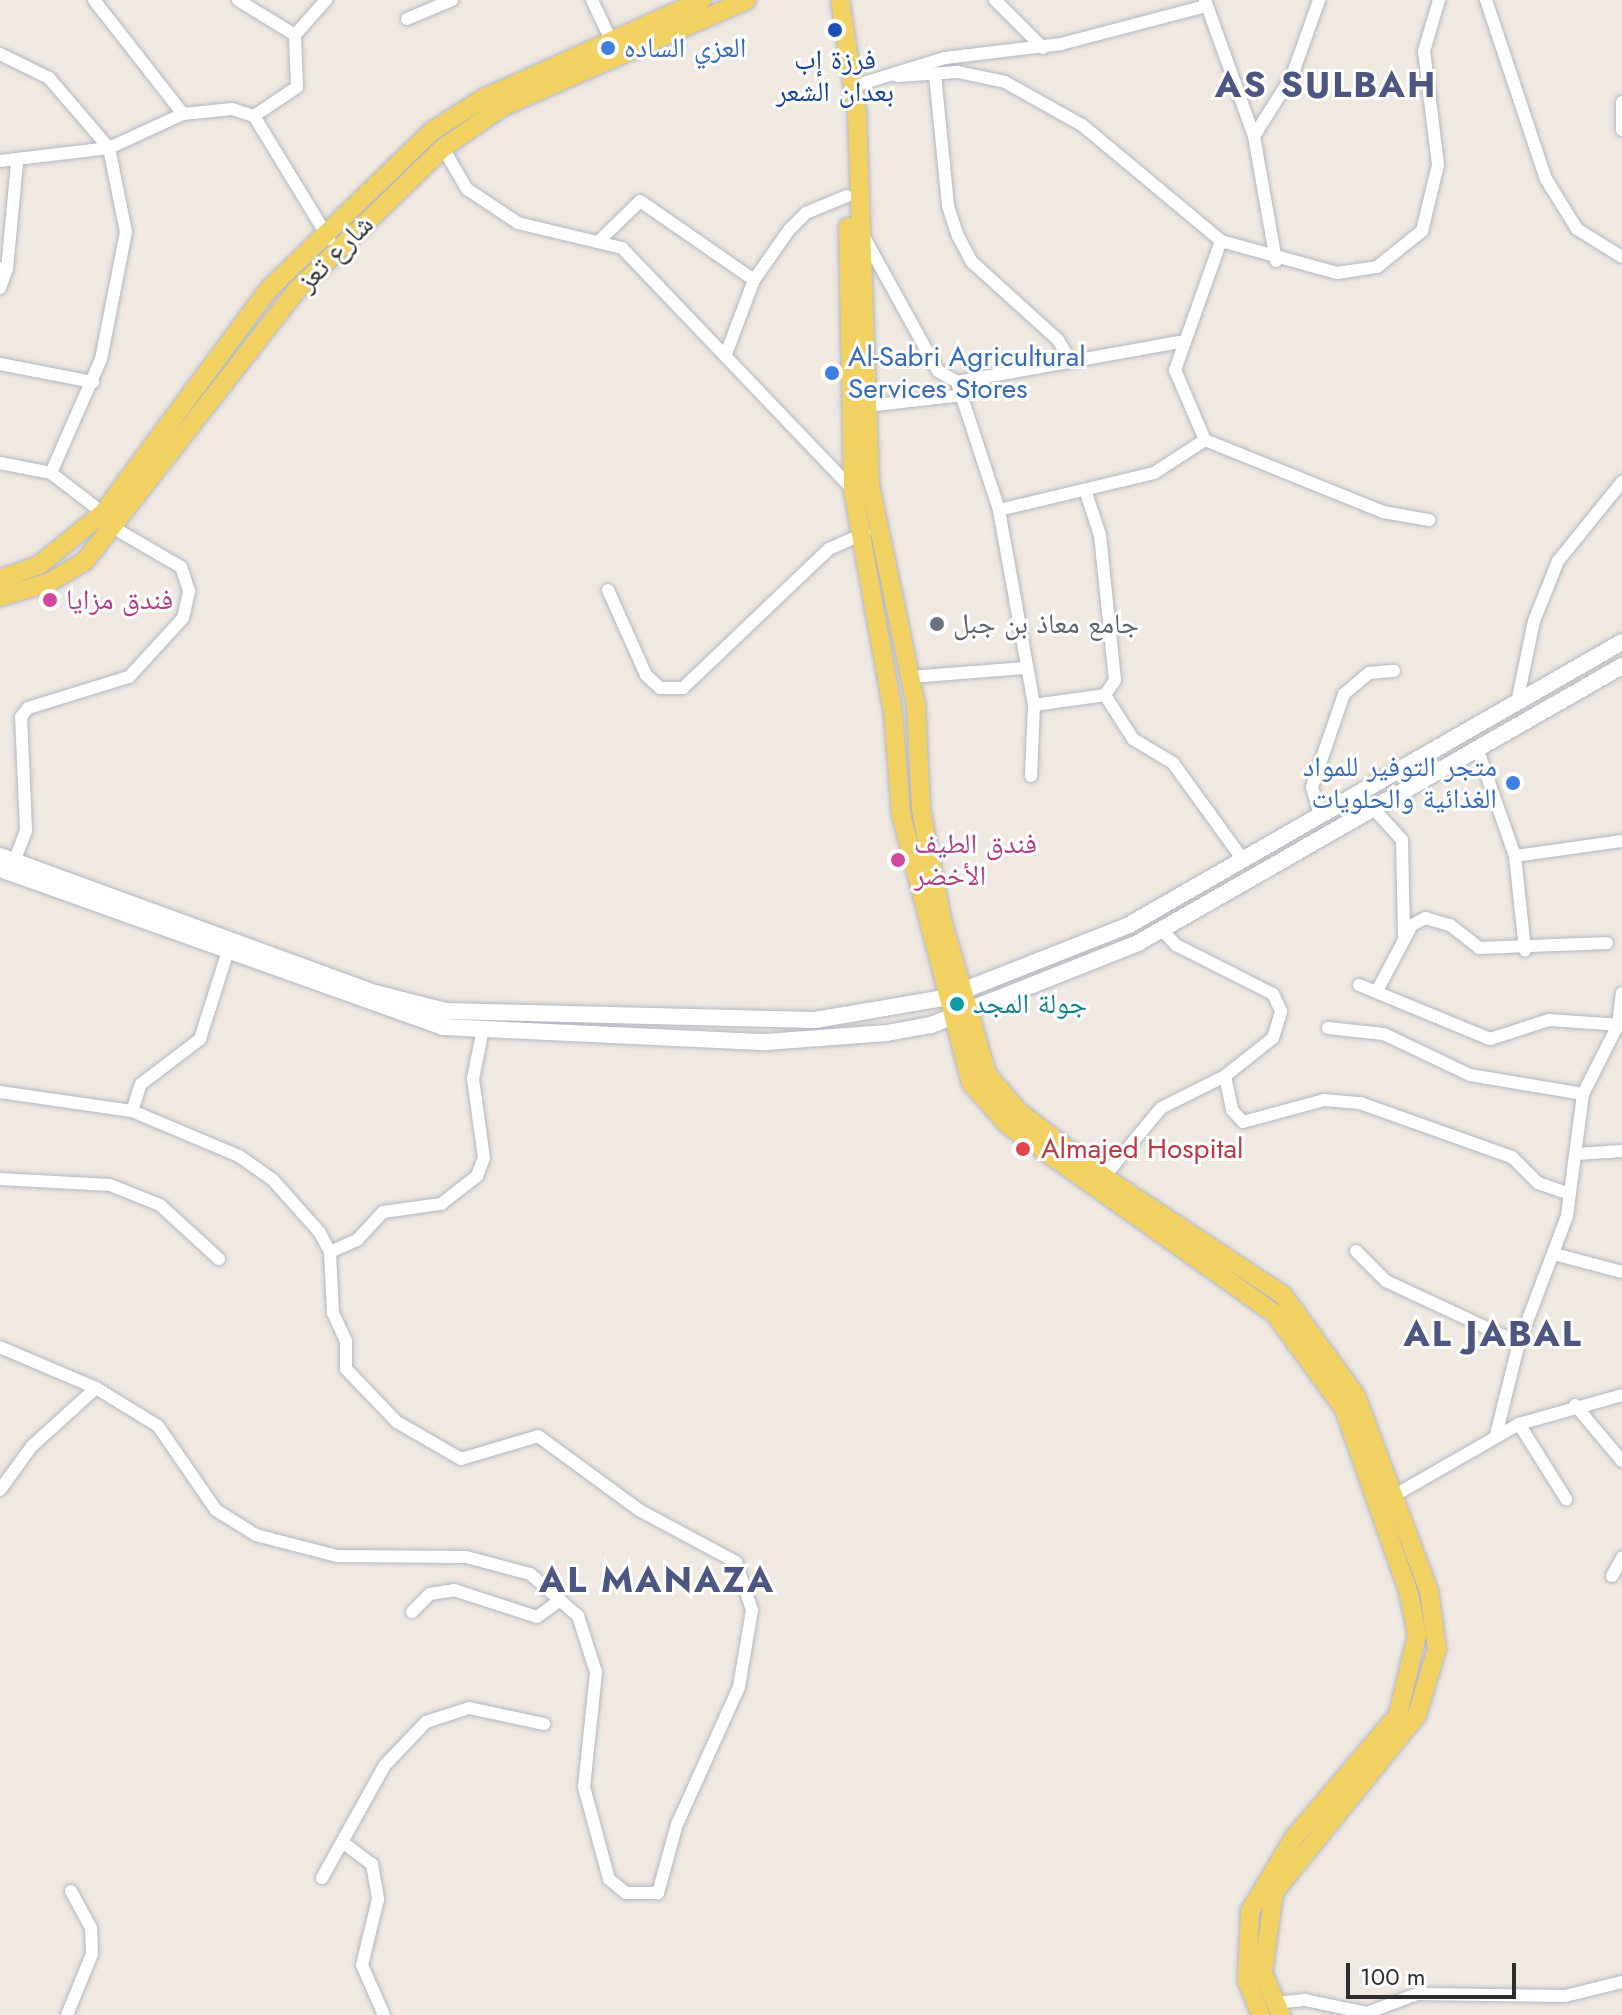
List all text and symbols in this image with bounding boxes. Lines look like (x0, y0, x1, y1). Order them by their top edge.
marker: فرزة إب بعدان الشعر (826, 21, 844, 39)
place label: العزي الساده (624, 31, 746, 65)
marker: العزي الساده (599, 39, 617, 57)
place label: فرزة إب بعدان الشعر (776, 43, 894, 109)
district label: AS SULBAH (1215, 63, 1437, 107)
street label: شارع تعز (290, 208, 380, 298)
place label: Al-Sabri Agricultural Services Stores (848, 340, 1086, 406)
marker: Al-Sabri Agricultural Services Stores (823, 364, 841, 382)
place label: فندق مزايا (66, 583, 173, 617)
marker: فندق مزايا (41, 591, 59, 609)
place label: جامع معاذ بن جبل (953, 607, 1139, 641)
marker: جامع معاذ بن جبل (928, 615, 946, 633)
place label: متجر التوفير للمواد الغذائية والحلويات (1303, 750, 1497, 816)
marker: متجر التوفير للمواد الغذائية والحلويات (1504, 774, 1522, 792)
place label: فندق الطيف الأخضر (914, 827, 1037, 893)
marker: فندق الطيف الأخضر (889, 851, 907, 869)
place label: جولة المجد (973, 987, 1087, 1021)
marker: جولة المجد (948, 995, 966, 1013)
place label: Almajed Hospital (1041, 1132, 1243, 1166)
marker: Almajed Hospital (1012, 1138, 1034, 1160)
district label: AL JABAL (1403, 1312, 1583, 1356)
district label: AL MANAZA (539, 1558, 775, 1602)
scale bar (1350, 1947, 1520, 1997)
text: 100 m (1360, 1959, 1426, 1994)

